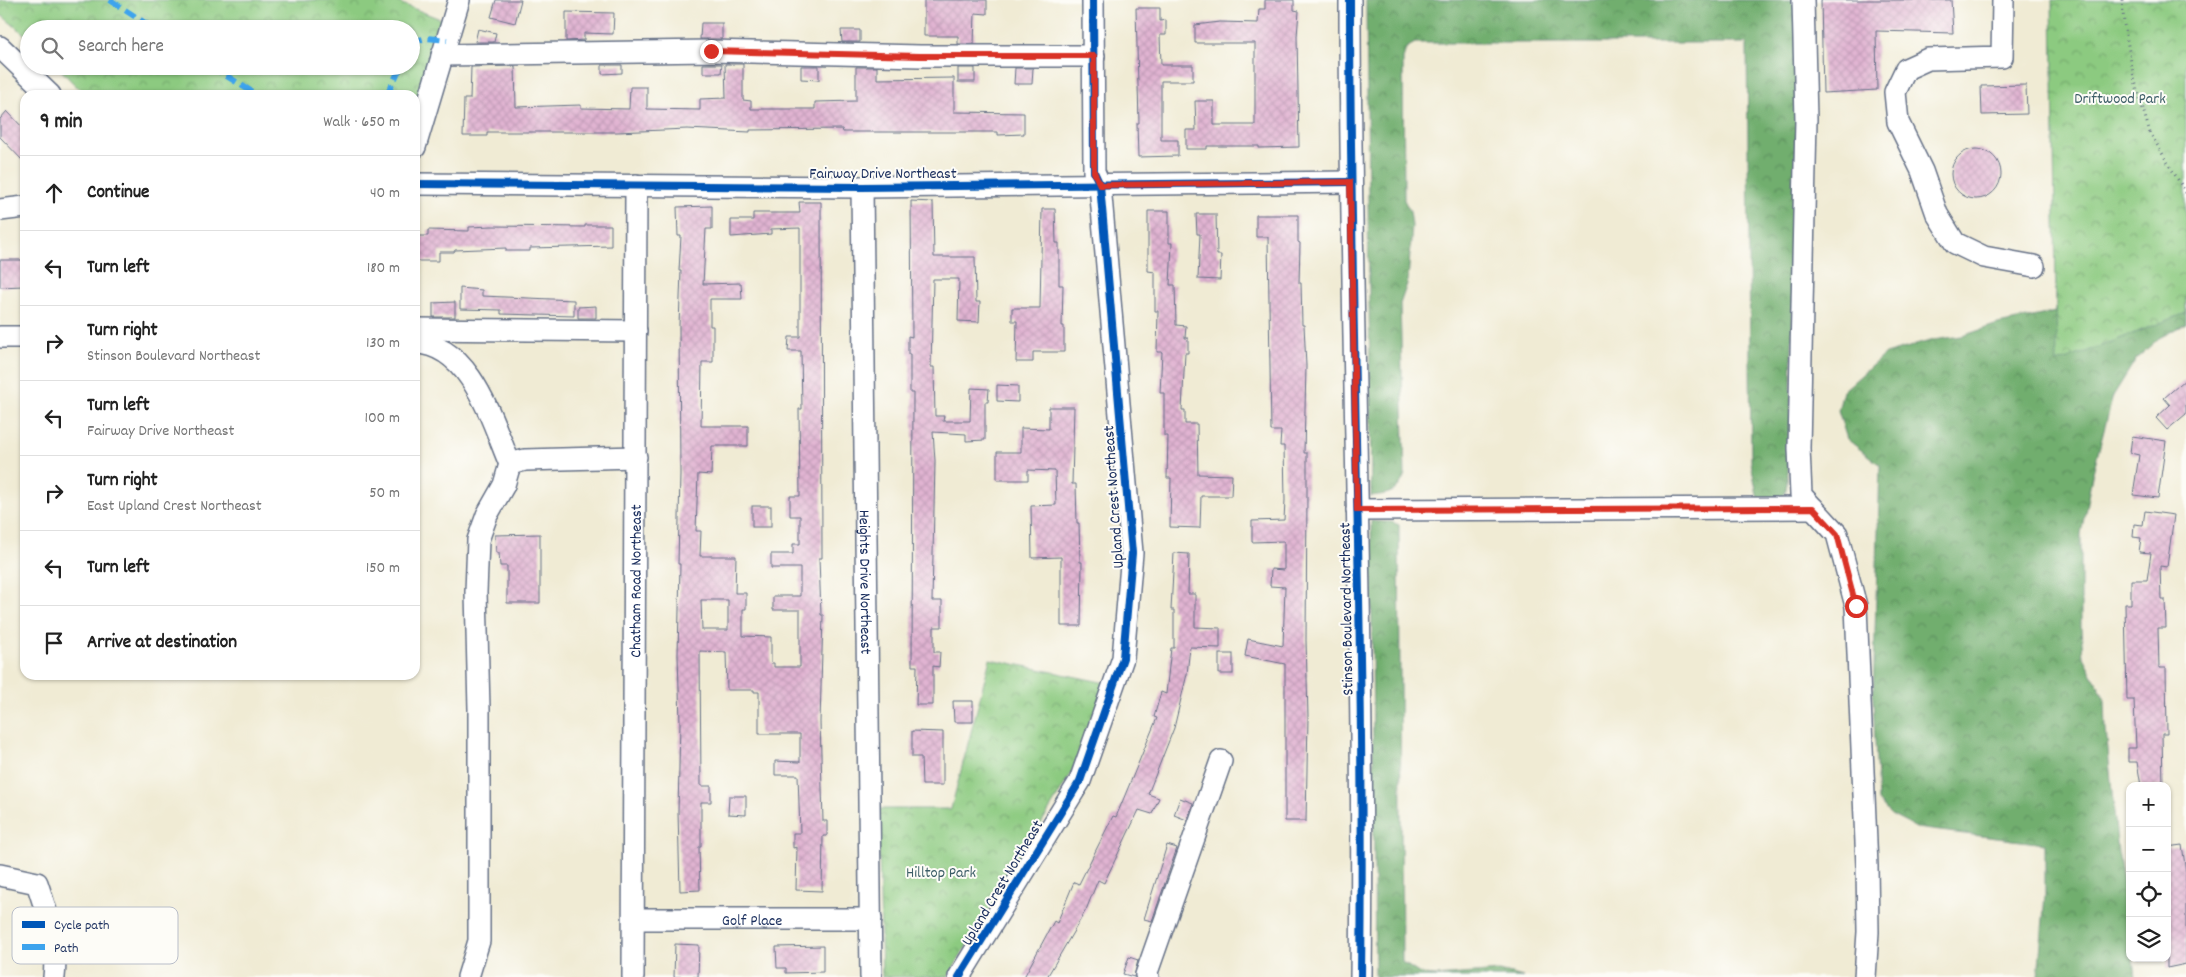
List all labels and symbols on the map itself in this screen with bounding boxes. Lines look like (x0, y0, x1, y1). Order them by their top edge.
route end (700, 40, 723, 63)
park label: Driftwood Park (2074, 88, 2166, 111)
street label: Fairway Drive Northeast (809, 163, 957, 186)
street label: Upland Crest Northeast (1098, 424, 1131, 569)
street label: Chatham Road Northeast (625, 504, 649, 658)
street label: Heights Drive Northeast (852, 509, 876, 655)
street label: Stinson Boulevard Northeast (1334, 522, 1361, 696)
route start (1845, 595, 1868, 618)
street label: Upland Crest Northeast (956, 816, 1050, 951)
park label: Hilltop Park (906, 862, 976, 885)
legend (12, 907, 178, 964)
street label: Golf Place (722, 910, 782, 933)
text: Cycle path (54, 916, 110, 936)
text: Path (54, 939, 79, 959)

